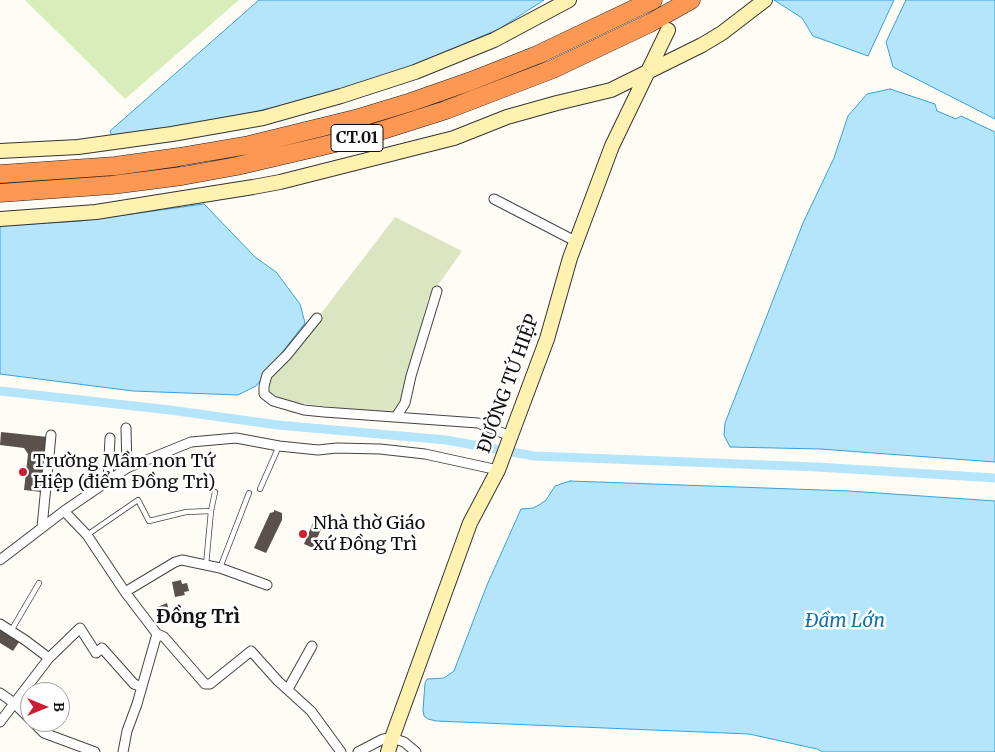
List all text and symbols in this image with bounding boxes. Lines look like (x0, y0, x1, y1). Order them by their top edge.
road number: CT.01 (331, 125, 383, 152)
street label: ĐƯỜNG TỨ HIỆP (474, 312, 544, 456)
place label: Trường Mầm non Tứ Hiệp (điểm Đồng Trì) (33, 451, 215, 494)
marker: Trường Mầm non Tứ Hiệp (điểm Đồng Trì) (17, 466, 29, 478)
place label: Nhà thờ Giáo xứ Đồng Trì (313, 513, 425, 556)
marker: Nhà thờ Giáo xứ Đồng Trì (297, 528, 309, 540)
district label: Đồng Trì (156, 607, 240, 629)
water label: Đầm Lớn (805, 611, 885, 633)
north arrow (20, 682, 70, 732)
text: B (50, 702, 68, 712)

